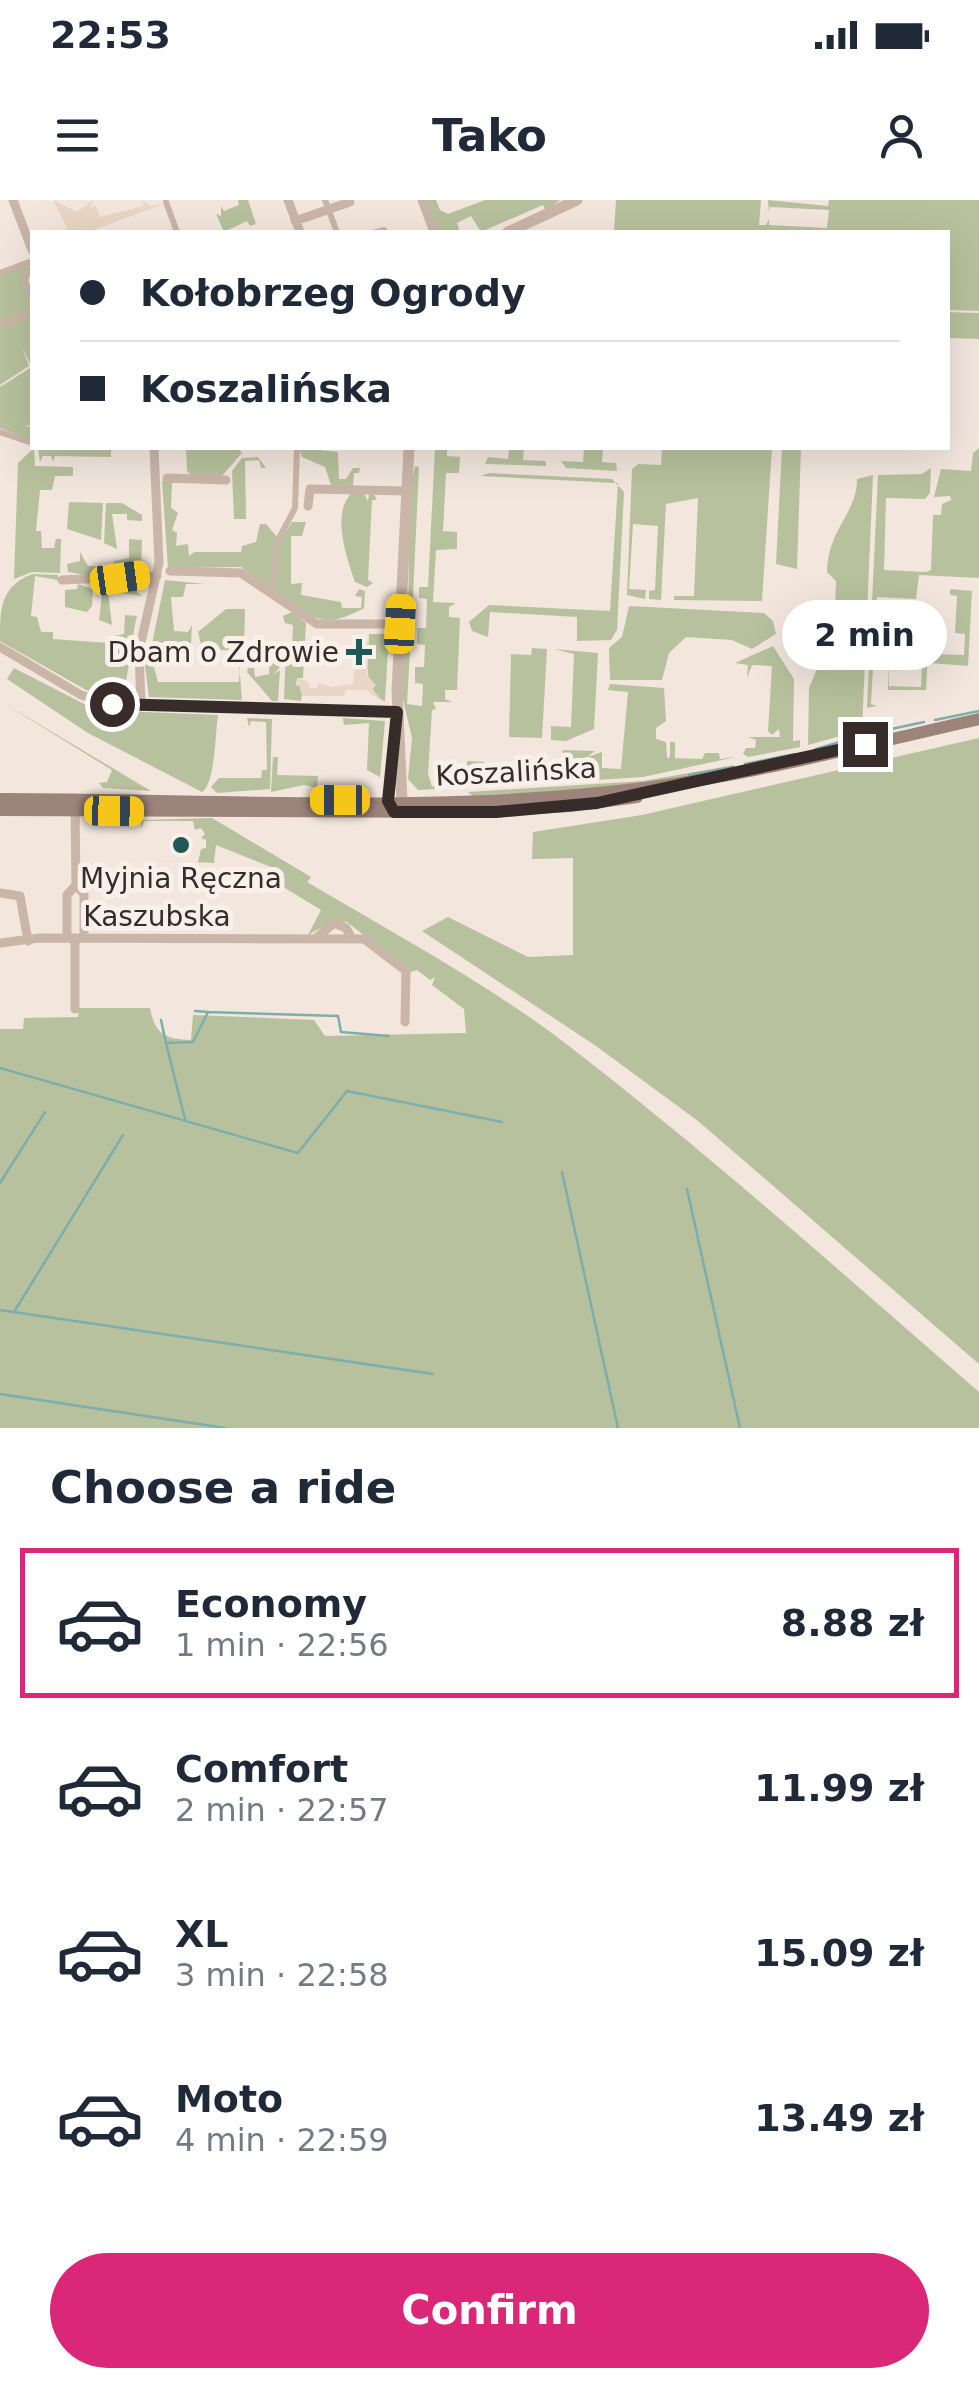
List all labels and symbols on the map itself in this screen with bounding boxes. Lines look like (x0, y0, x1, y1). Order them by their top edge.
car (88, 559, 152, 597)
car (383, 593, 417, 655)
callout: 2 min (782, 599, 948, 669)
place label: Dbam o Zdrowie (107, 636, 339, 669)
marker: Dbam o Zdrowie (348, 641, 370, 663)
route start (90, 682, 135, 727)
route end (843, 722, 888, 767)
street label: Koszalińska (435, 751, 597, 793)
car (310, 785, 370, 815)
car (84, 795, 144, 827)
marker: Myjnia Ręczna (170, 834, 192, 856)
place label: Myjnia Ręczna (80, 862, 282, 895)
street label: Kaszubska (83, 900, 231, 933)

